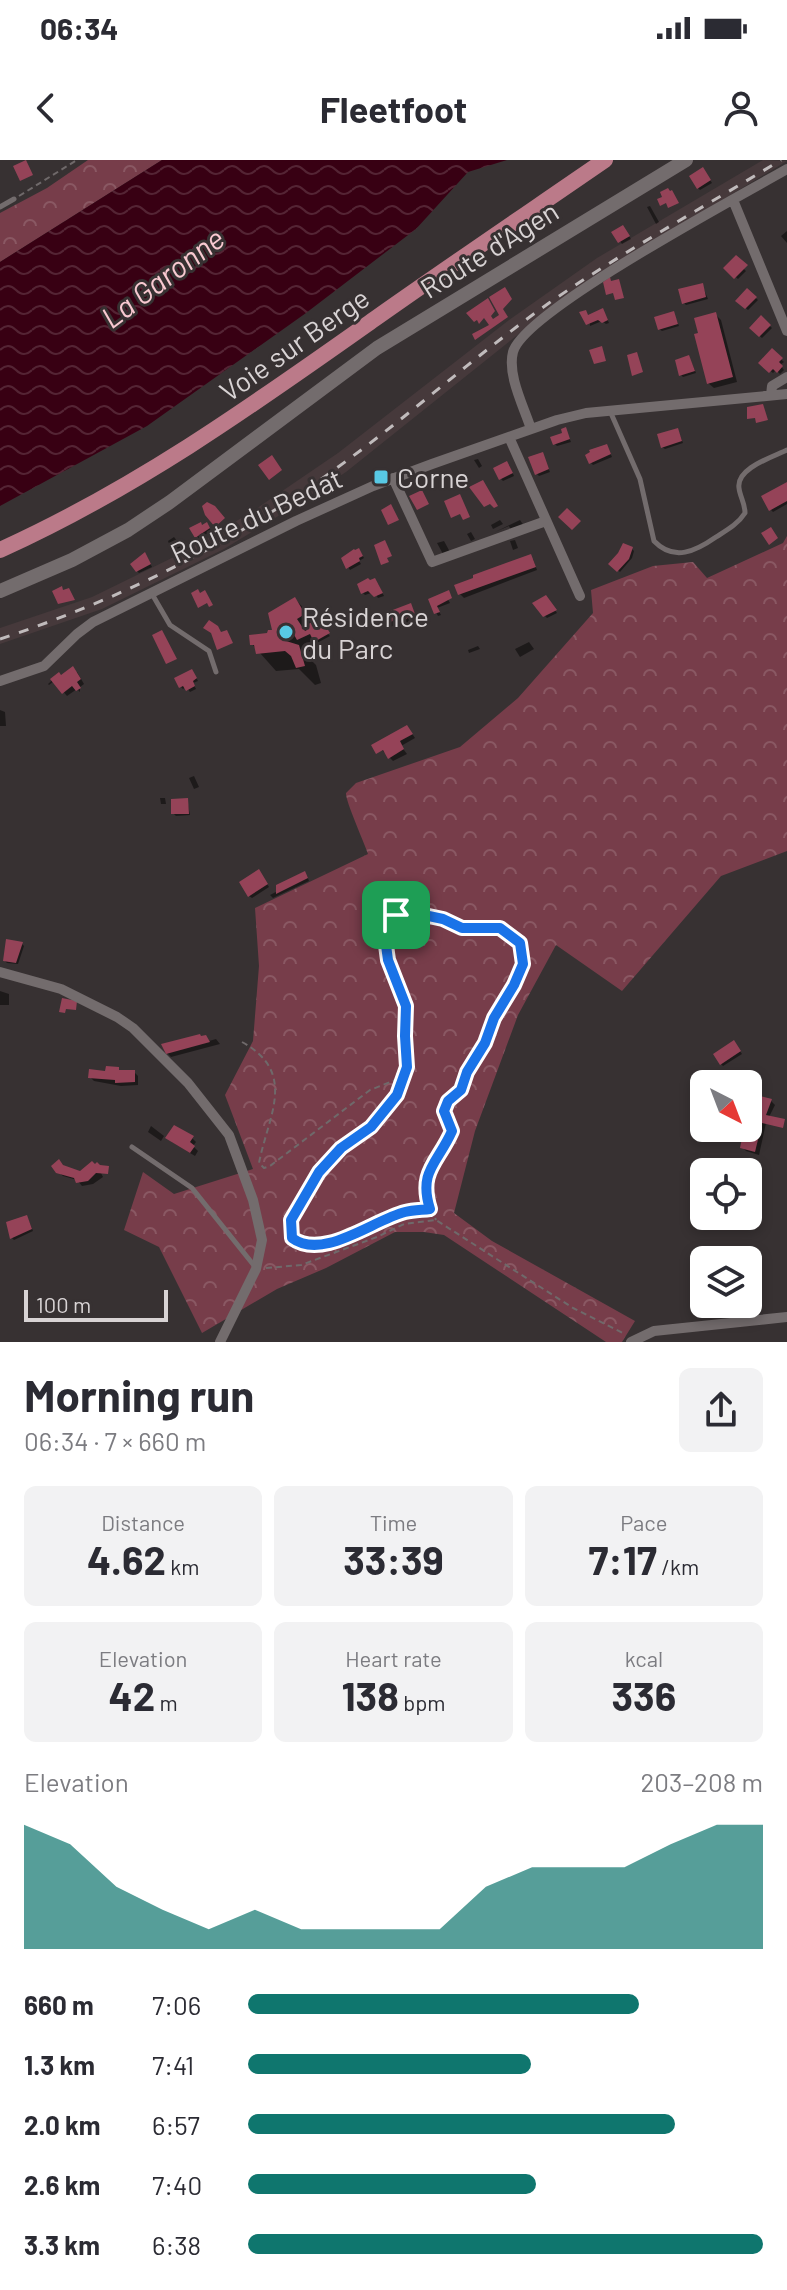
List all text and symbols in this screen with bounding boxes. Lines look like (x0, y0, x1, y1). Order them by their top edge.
text: 06:34 (40, 10, 118, 46)
icon: back (24, 86, 68, 130)
icon: person (719, 86, 763, 130)
text: Fleetfoot (320, 87, 467, 130)
street label: Route d'Agen (414, 193, 564, 305)
water label: La Garonne (93, 219, 231, 335)
street label: Voie sur Berge (213, 280, 375, 408)
street label: Route du Bedat (165, 460, 347, 570)
place label: Corne (397, 460, 469, 494)
marker: Corne (372, 468, 390, 486)
place label: Résidence du Parc (302, 599, 429, 665)
marker: Résidence du Parc (277, 623, 295, 641)
pin (362, 881, 430, 949)
icon: arrive (374, 893, 418, 937)
north arrow (690, 1070, 762, 1142)
map controls (690, 1070, 762, 1318)
button: locate (690, 1158, 762, 1230)
button: layers (690, 1246, 762, 1318)
scale bar (24, 1286, 168, 1322)
text: 100 m (36, 1291, 91, 1317)
text: Morning run (24, 1368, 254, 1421)
button: share (679, 1368, 763, 1452)
text: 06:34 · 7 × 660 m (24, 1425, 206, 1456)
text: Distance (101, 1509, 185, 1535)
text: Time (370, 1509, 417, 1535)
text: Pace (620, 1509, 667, 1535)
text: 4.62 (87, 1535, 166, 1583)
text: 33:39 (343, 1535, 444, 1583)
text: 7:17 (588, 1535, 657, 1583)
text: km (166, 1553, 199, 1579)
text: /km (657, 1553, 699, 1579)
text: Elevation (99, 1645, 187, 1671)
text: Heart rate (345, 1645, 442, 1671)
text: kcal (625, 1645, 663, 1671)
text: 42 (109, 1671, 155, 1719)
text: 138 (341, 1671, 399, 1719)
text: 336 (611, 1671, 676, 1719)
text: m (155, 1689, 178, 1715)
text: bpm (399, 1689, 446, 1715)
text: Elevation (24, 1766, 129, 1797)
text: 203–208 m (640, 1766, 763, 1797)
text: 660 m (24, 1989, 94, 2020)
text: 7:06 (152, 1989, 201, 2020)
text: 1.3 km (24, 2049, 95, 2080)
text: 7:41 (152, 2049, 194, 2080)
text: 2.0 km (24, 2109, 101, 2140)
text: 6:57 (152, 2109, 200, 2140)
text: 2.6 km (24, 2169, 100, 2200)
text: 7:40 (152, 2169, 202, 2200)
text: 3.3 km (24, 2229, 100, 2260)
text: 6:38 (152, 2229, 201, 2260)

